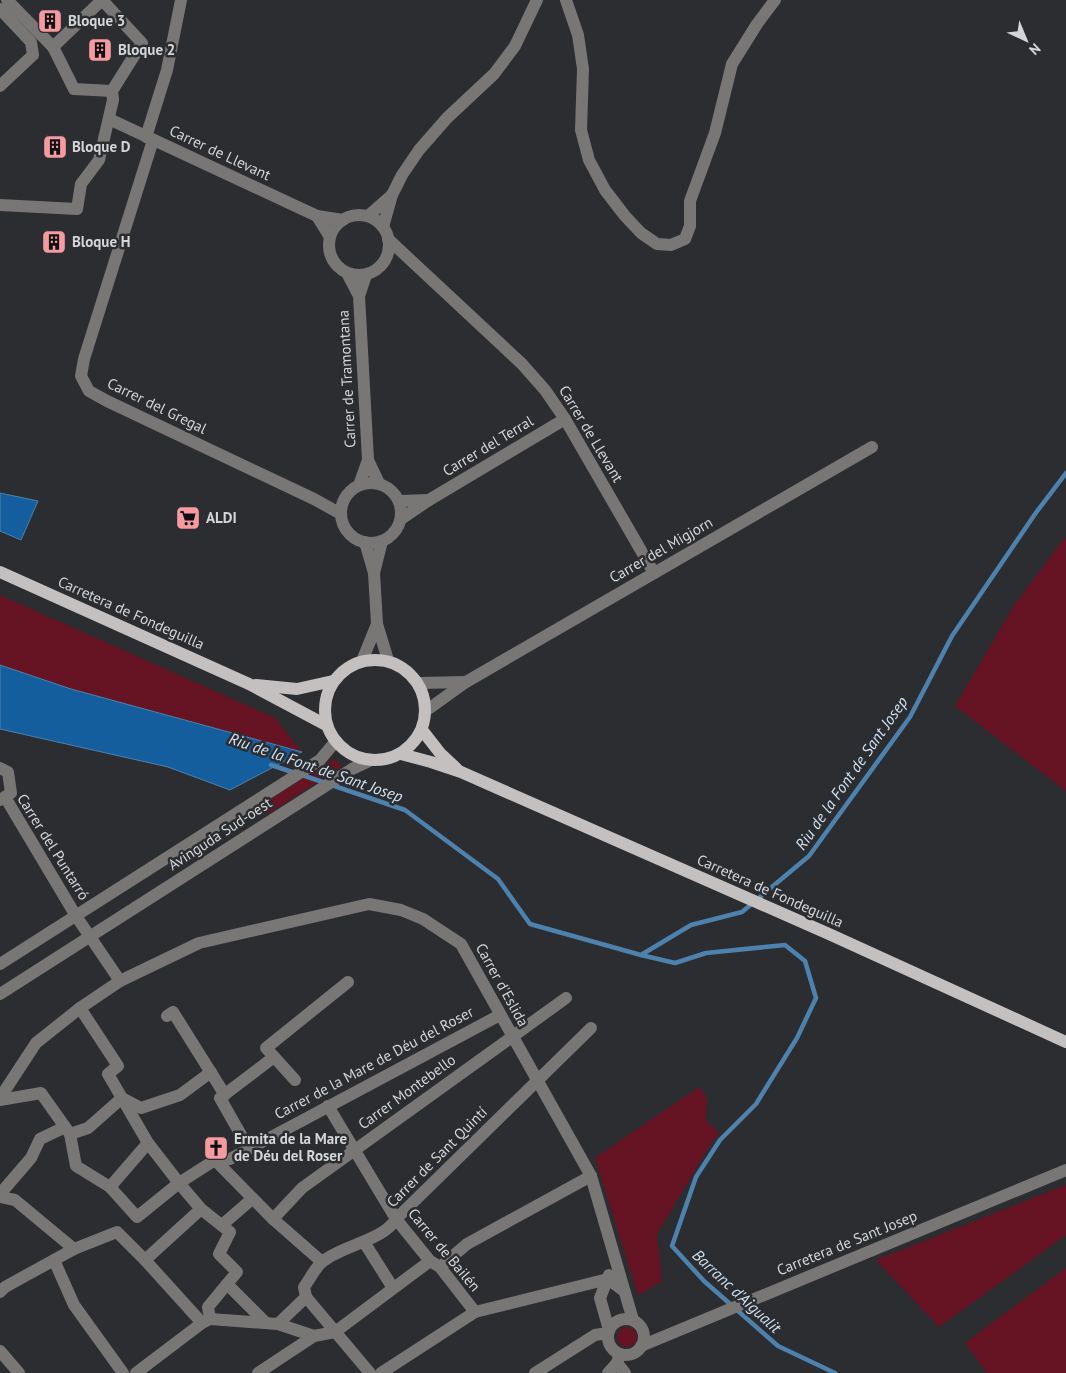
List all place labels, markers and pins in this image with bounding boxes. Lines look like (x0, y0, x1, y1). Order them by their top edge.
building icon: Bloque 3 (37, 8, 63, 34)
place label: Bloque 3 (68, 11, 125, 30)
building icon: Bloque 2 (87, 37, 113, 63)
place label: Bloque 2 (118, 40, 175, 59)
building icon: Bloque D (42, 134, 68, 160)
place label: Bloque D (72, 137, 131, 156)
building icon: Bloque H (41, 229, 67, 255)
place label: Bloque H (72, 232, 131, 251)
supermarket icon: ALDI (175, 505, 201, 531)
place label: ALDI (206, 508, 237, 527)
place label: Ermita de la Mare de Déu del Roser (234, 1129, 348, 1165)
church icon: Ermita de la Mare de Déu del Roser (203, 1135, 229, 1161)

